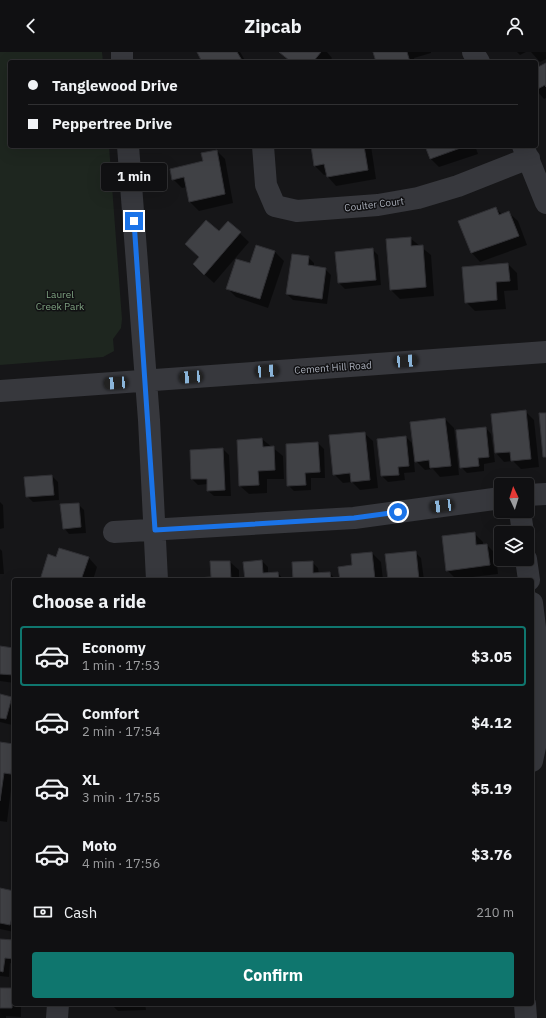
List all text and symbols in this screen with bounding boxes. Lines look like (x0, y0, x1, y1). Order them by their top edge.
icon: back (20, 15, 42, 37)
text: Zipcab (244, 15, 302, 38)
icon: person (504, 15, 526, 37)
text: Tanglewood Drive (52, 76, 178, 95)
text: Peppertree Drive (52, 114, 172, 133)
callout: 1 min (101, 163, 167, 191)
text: 1 min (117, 168, 151, 185)
street label: Coulter Court (344, 194, 405, 215)
route end (125, 212, 143, 230)
park label: Laurel Creek Park (36, 288, 85, 313)
car (394, 354, 418, 368)
street label: Cement Hill Road (294, 358, 372, 377)
car (255, 364, 279, 378)
car (179, 370, 203, 384)
car (104, 376, 128, 390)
north arrow (494, 478, 534, 518)
map controls (494, 478, 534, 566)
car (429, 499, 455, 513)
route start (389, 503, 407, 521)
button: layers (494, 526, 534, 566)
text: Choose a ride (32, 590, 146, 613)
icon: car (34, 638, 70, 674)
text: Economy (82, 638, 146, 657)
text: $3.05 (471, 647, 512, 666)
text: 1 min · 17:53 (82, 657, 160, 674)
icon: car (34, 704, 70, 740)
text: Comfort (82, 704, 139, 723)
text: $4.12 (471, 713, 512, 732)
text: 2 min · 17:54 (82, 723, 160, 740)
icon: car (34, 770, 70, 806)
text: XL (82, 770, 100, 789)
text: $5.19 (471, 779, 512, 798)
text: 3 min · 17:55 (82, 789, 160, 806)
icon: car (34, 836, 70, 872)
text: Moto (82, 836, 117, 855)
text: $3.76 (471, 845, 512, 864)
text: 4 min · 17:56 (82, 855, 160, 872)
icon: cash (32, 901, 54, 923)
text: Cash (64, 903, 97, 922)
text: 210 m (476, 904, 514, 921)
button: Confirm (32, 952, 514, 998)

